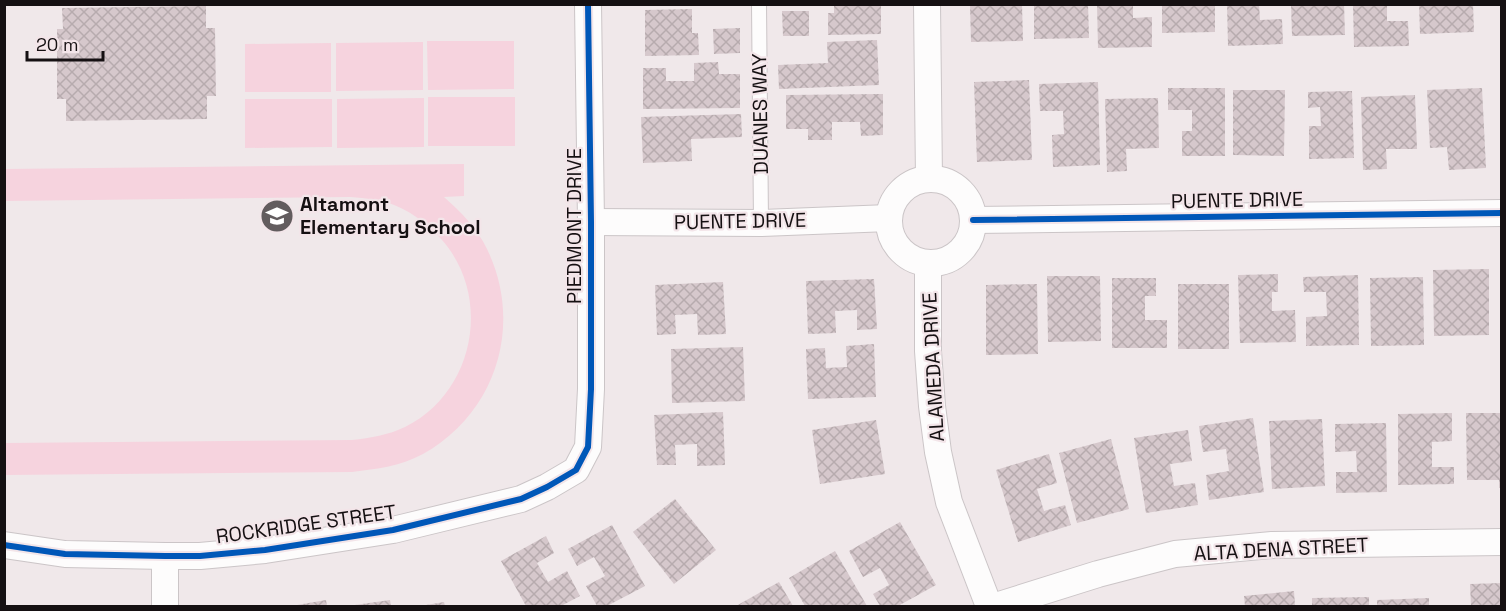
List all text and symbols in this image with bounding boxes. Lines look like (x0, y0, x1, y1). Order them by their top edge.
scale bar (27, 24, 104, 62)
text: 20 m (36, 33, 79, 56)
street label: DUANES WAY (746, 53, 774, 175)
street label: PIEDMONT DRIVE (561, 148, 587, 304)
street label: PUENTE DRIVE (1171, 186, 1303, 214)
place label: Altamont Elementary School (300, 191, 481, 240)
school or university icon: Altamont Elementary School (259, 198, 295, 234)
street label: PUENTE DRIVE (674, 207, 806, 235)
street label: ALAMEDA DRIVE (916, 292, 950, 442)
street label: ROCKRIDGE STREET (214, 498, 398, 550)
street label: ALTA DENA STREET (1193, 531, 1369, 567)

